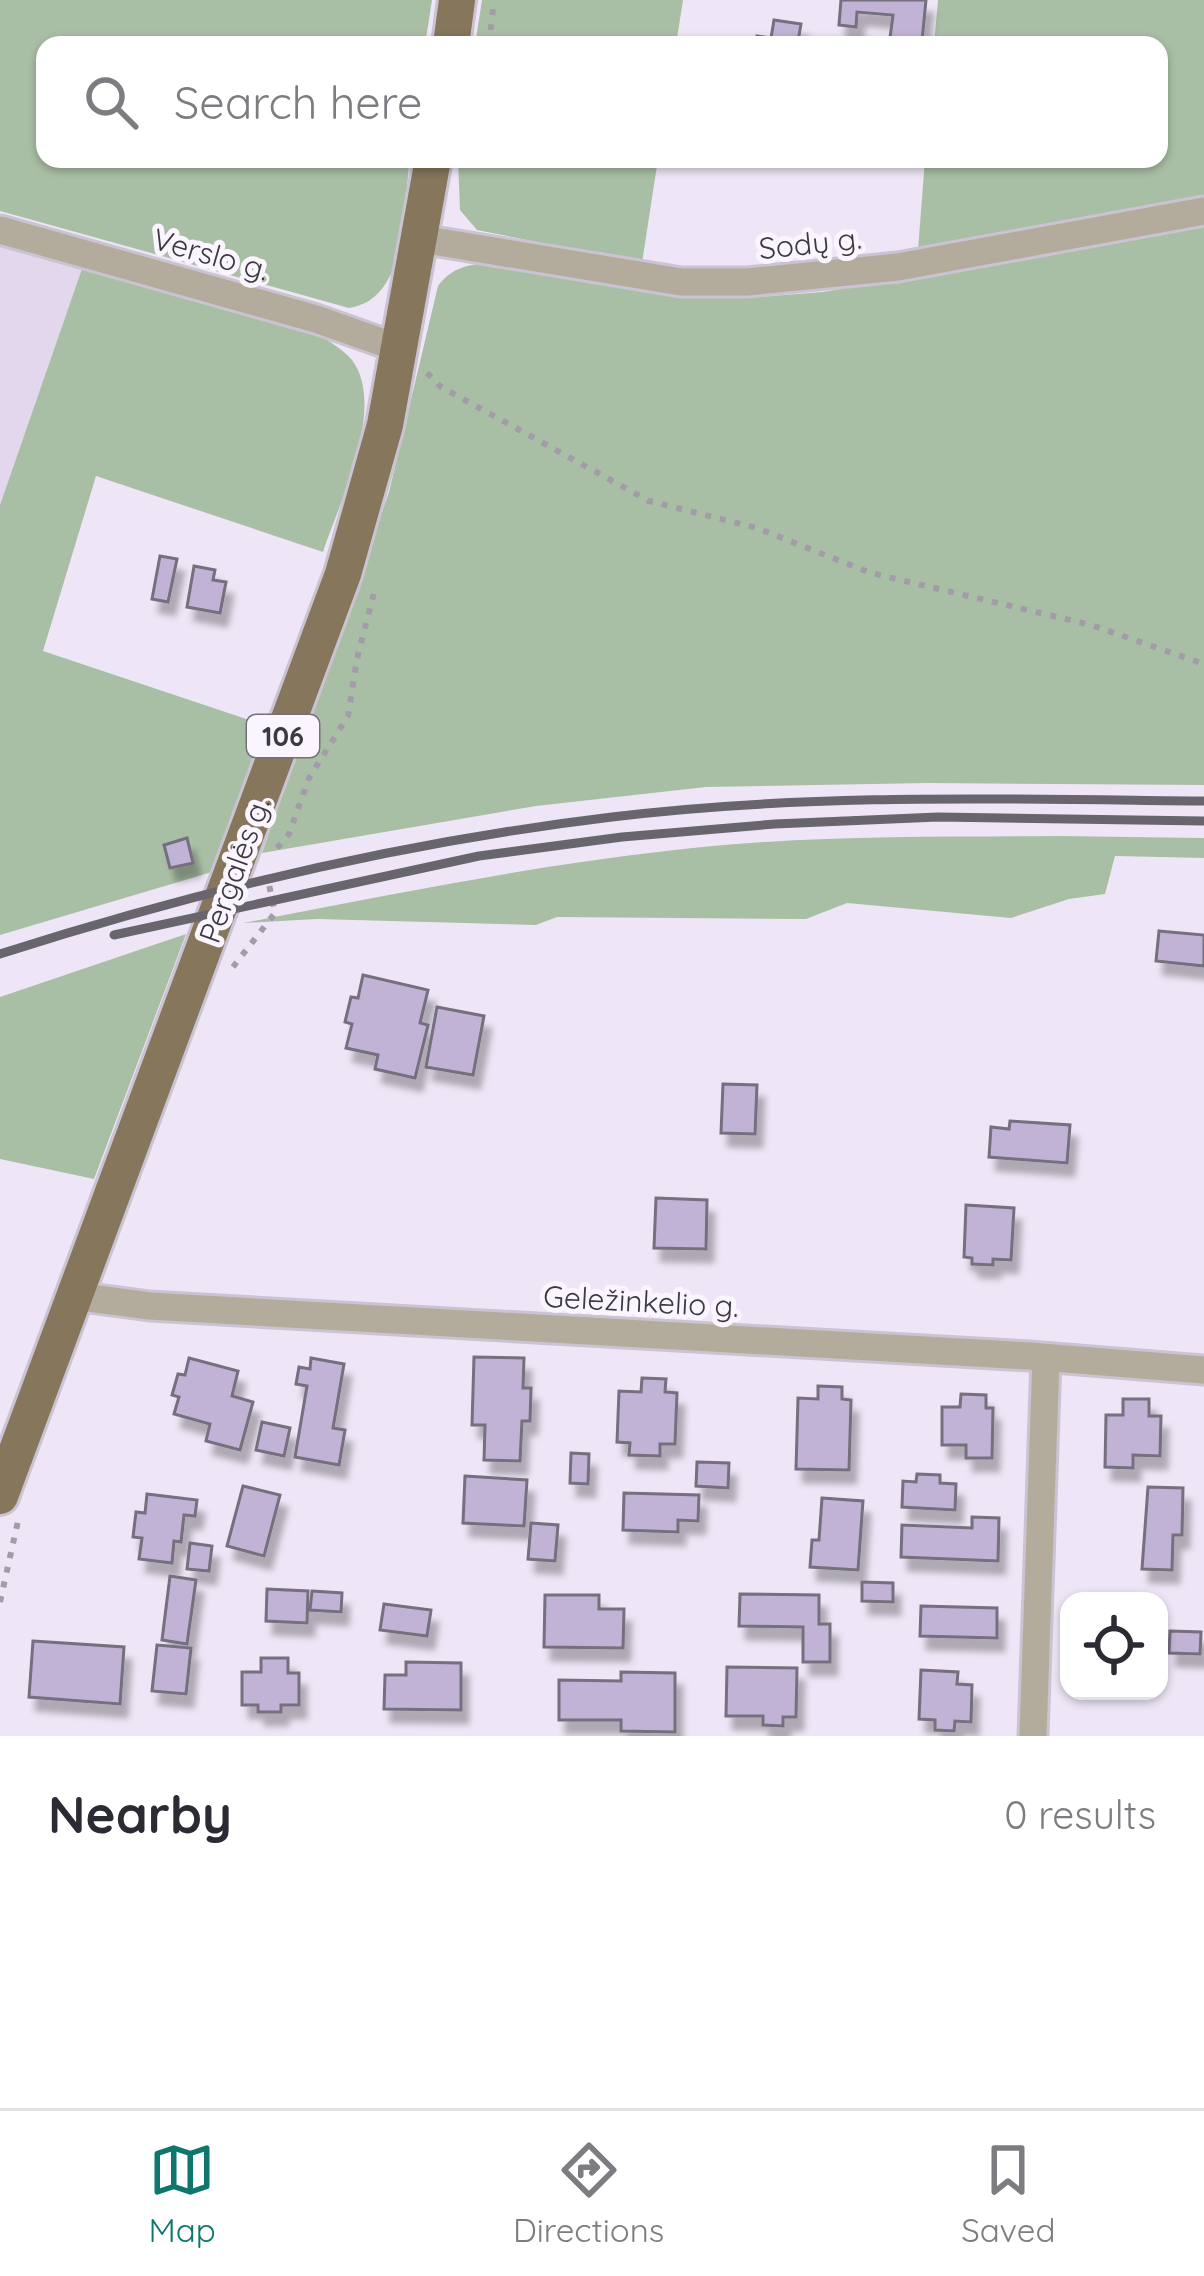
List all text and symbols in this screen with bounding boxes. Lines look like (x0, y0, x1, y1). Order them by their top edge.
search box (36, 36, 1168, 168)
icon: search (78, 69, 144, 135)
text: Search here (174, 74, 422, 130)
street label: Verslo g. (149, 219, 273, 289)
street label: Sodų g. (757, 219, 863, 267)
road number: 106 (247, 715, 319, 757)
street label: Pergalės g. (190, 792, 278, 948)
street label: Geležinkelio g. (542, 1277, 740, 1325)
map controls (1060, 1592, 1168, 1700)
button: locate (1060, 1592, 1168, 1700)
text: Nearby (48, 1782, 232, 1846)
text: 0 results (1004, 1790, 1156, 1839)
tab: Map (149, 2137, 216, 2250)
tab: Directions (513, 2137, 664, 2250)
tab: Saved (961, 2137, 1055, 2250)

